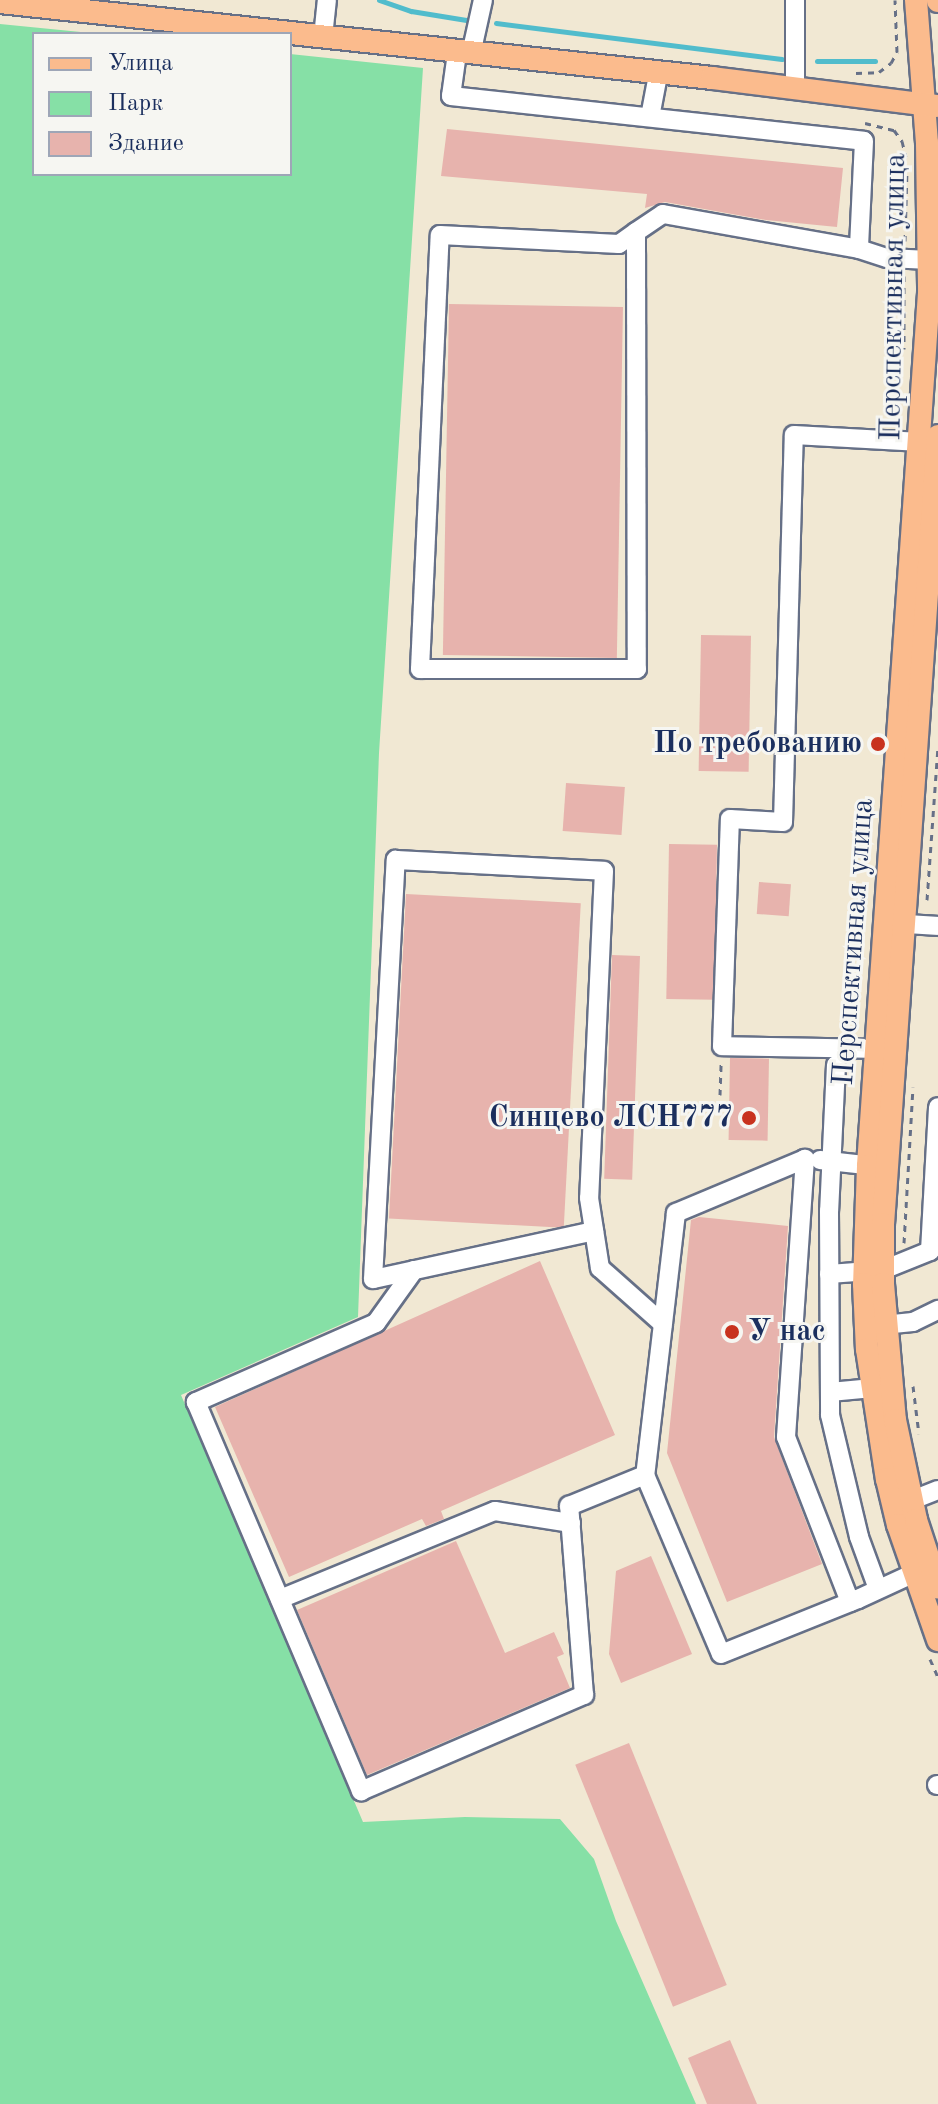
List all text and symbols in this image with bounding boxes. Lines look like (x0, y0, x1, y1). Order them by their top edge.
legend (32, 32, 292, 176)
text: Улица (108, 52, 173, 76)
text: Парк (108, 92, 163, 116)
text: Здание (108, 132, 184, 156)
street label: Перспективная улица (873, 153, 915, 441)
place label: По требованию (653, 726, 862, 762)
marker: По требованию (869, 735, 887, 753)
street label: Перспективная улица (826, 797, 882, 1087)
place label: Синцево ЛСН777 (489, 1100, 733, 1136)
marker: Синцево ЛСН777 (740, 1109, 758, 1127)
place label: У нас (748, 1314, 826, 1350)
marker: У нас (723, 1323, 741, 1341)

